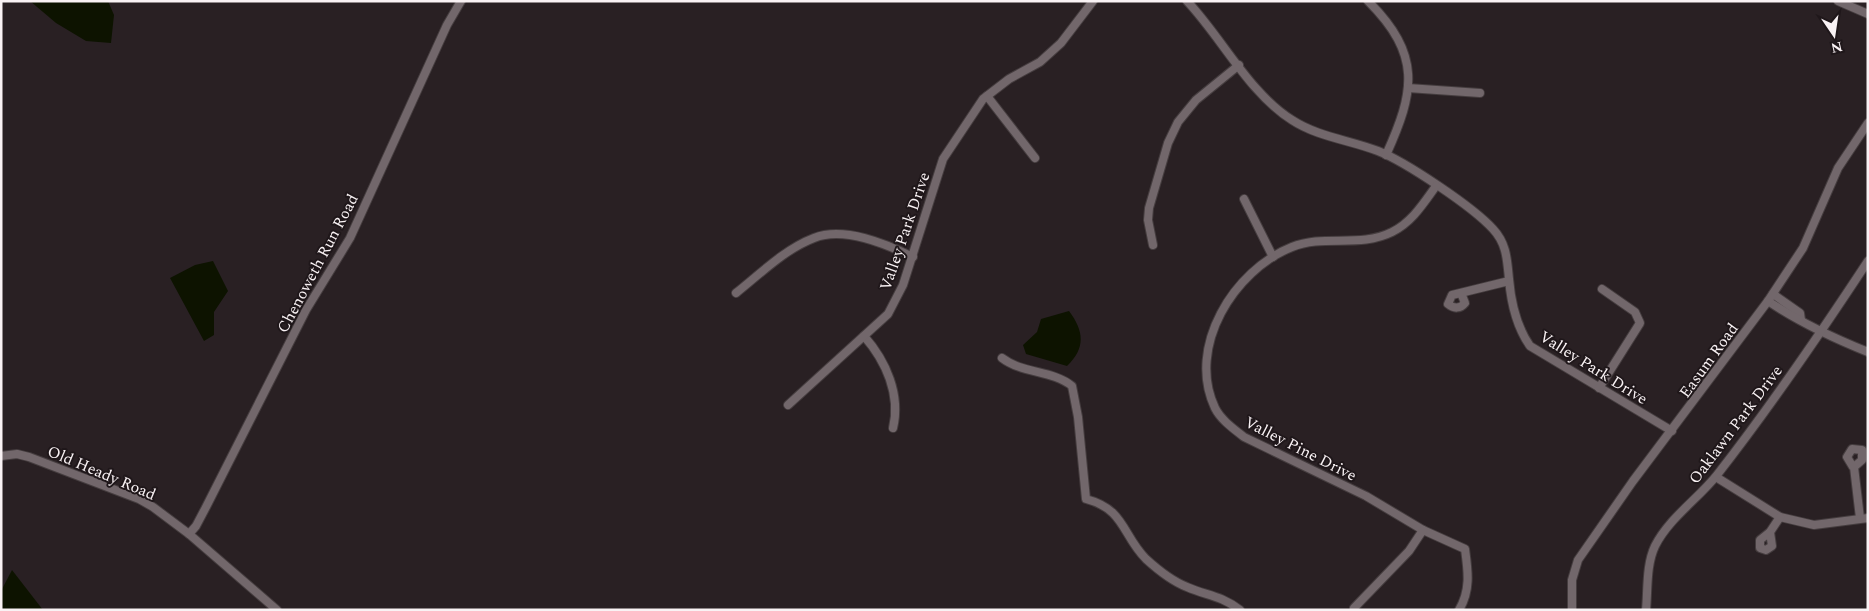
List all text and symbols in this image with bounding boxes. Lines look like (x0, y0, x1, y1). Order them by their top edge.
north arrow (1809, 10, 1859, 60)
text: N (1829, 36, 1845, 59)
street label: Valley Park Drive (873, 169, 936, 294)
street label: Chenoweth Run Road (271, 190, 365, 337)
street label: Easum Road (1673, 318, 1744, 403)
street label: Valley Park Drive (1535, 325, 1652, 411)
street label: Oaklawn Park Drive (1683, 360, 1789, 489)
street label: Valley Pine Drive (1240, 410, 1361, 488)
street label: Old Heady Road (44, 439, 160, 507)

